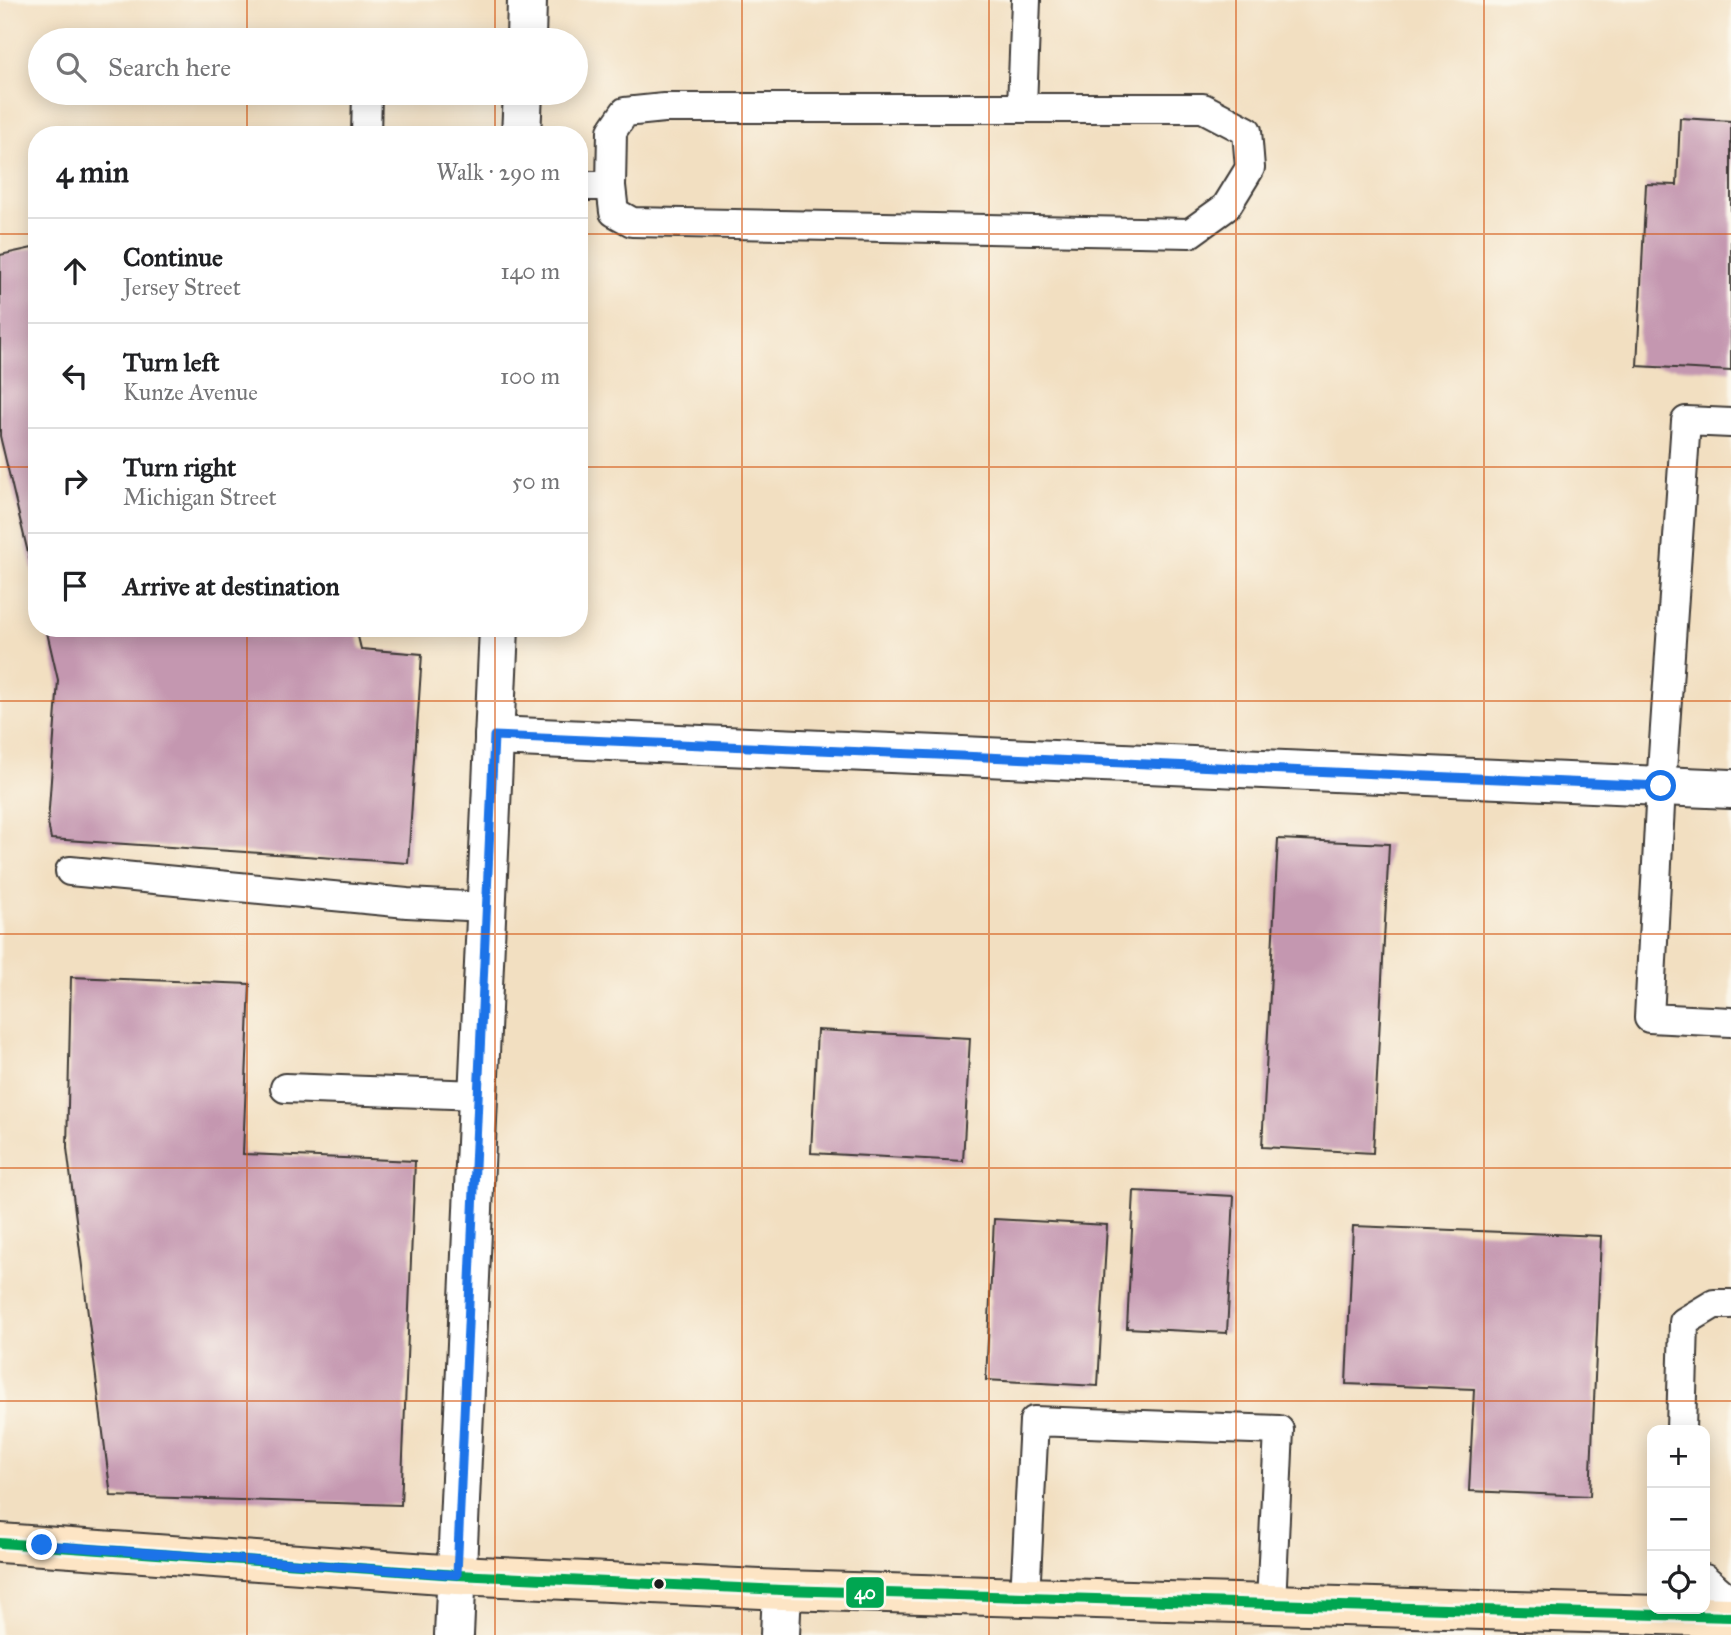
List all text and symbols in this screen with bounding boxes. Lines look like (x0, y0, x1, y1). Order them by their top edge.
search box (28, 28, 588, 105)
icon: search (52, 48, 90, 86)
text: Search here (108, 51, 231, 83)
text: 4 min (56, 154, 129, 190)
text: Walk · 290 m (436, 158, 560, 186)
text: Continue (123, 241, 223, 273)
icon: ahead (56, 252, 94, 290)
text: 140 m (500, 257, 560, 285)
text: Jersey Street (123, 273, 241, 301)
text: Turn left (123, 346, 219, 378)
icon: left (56, 357, 94, 395)
text: 100 m (500, 362, 560, 390)
text: Kunze Avenue (123, 378, 258, 406)
text: Turn right (123, 451, 236, 483)
icon: right (56, 462, 94, 500)
text: 50 m (512, 467, 560, 495)
text: Michigan Street (123, 483, 277, 511)
icon: arrive (56, 567, 94, 605)
text: Arrive at destination (123, 570, 340, 602)
route start (1645, 770, 1676, 801)
map controls (1647, 1425, 1710, 1614)
button: + (1647, 1425, 1710, 1488)
button: − (1647, 1488, 1710, 1551)
route end (26, 1529, 57, 1560)
button: locate (1647, 1551, 1710, 1614)
line badge: 40 (845, 1576, 885, 1609)
unlabelled marker (652, 1577, 666, 1591)
text: 40 (854, 1581, 876, 1605)

